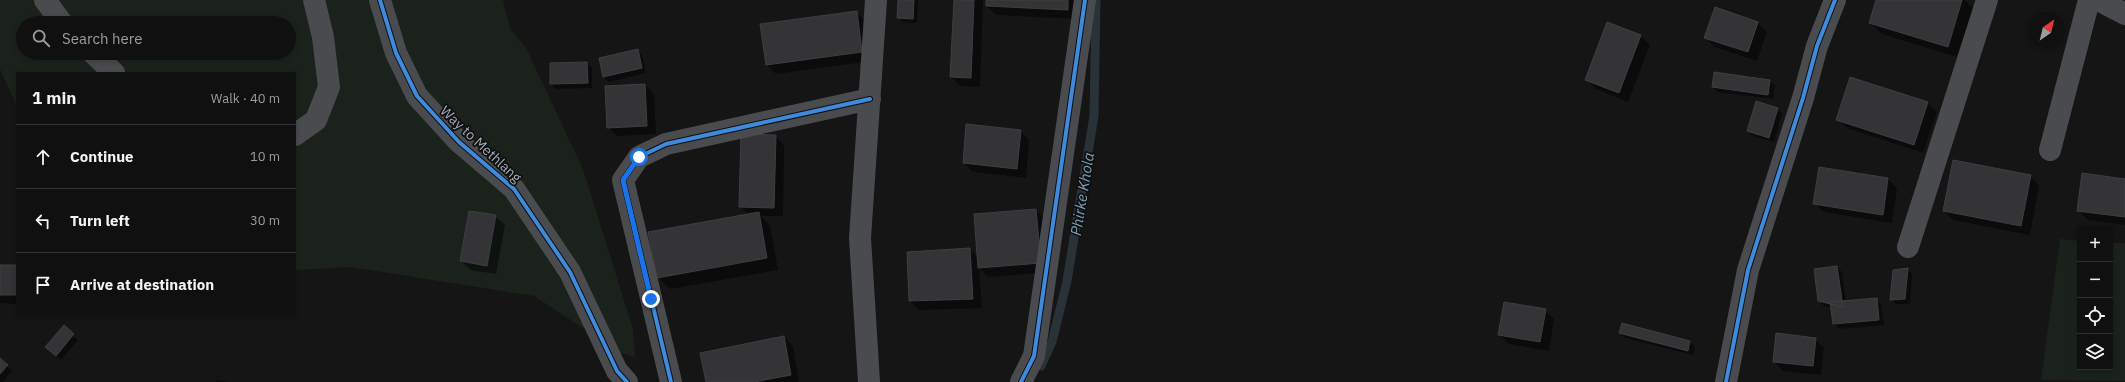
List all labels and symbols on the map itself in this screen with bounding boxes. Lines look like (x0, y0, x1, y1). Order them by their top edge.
north arrow (2029, 12, 2065, 48)
street label: Way to Methlang (437, 102, 526, 187)
route start (630, 148, 648, 166)
water label: Phirke Khola (1066, 151, 1098, 237)
route end (642, 290, 660, 308)

